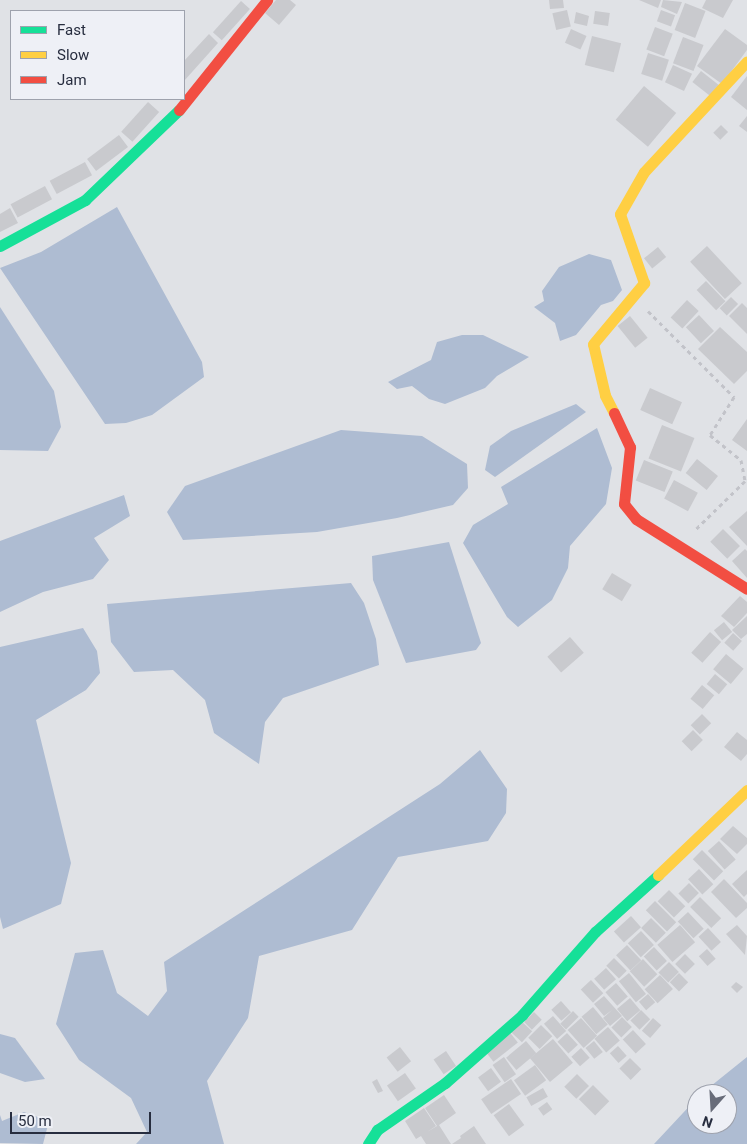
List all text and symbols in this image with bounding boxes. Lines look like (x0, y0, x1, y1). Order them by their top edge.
legend (10, 10, 185, 100)
text: Fast (57, 21, 86, 39)
text: Slow (57, 46, 89, 64)
text: Jam (57, 71, 87, 89)
north arrow (687, 1084, 737, 1134)
scale bar (12, 1102, 154, 1134)
text: 50 m (18, 1112, 52, 1130)
text: N (700, 1113, 715, 1131)

